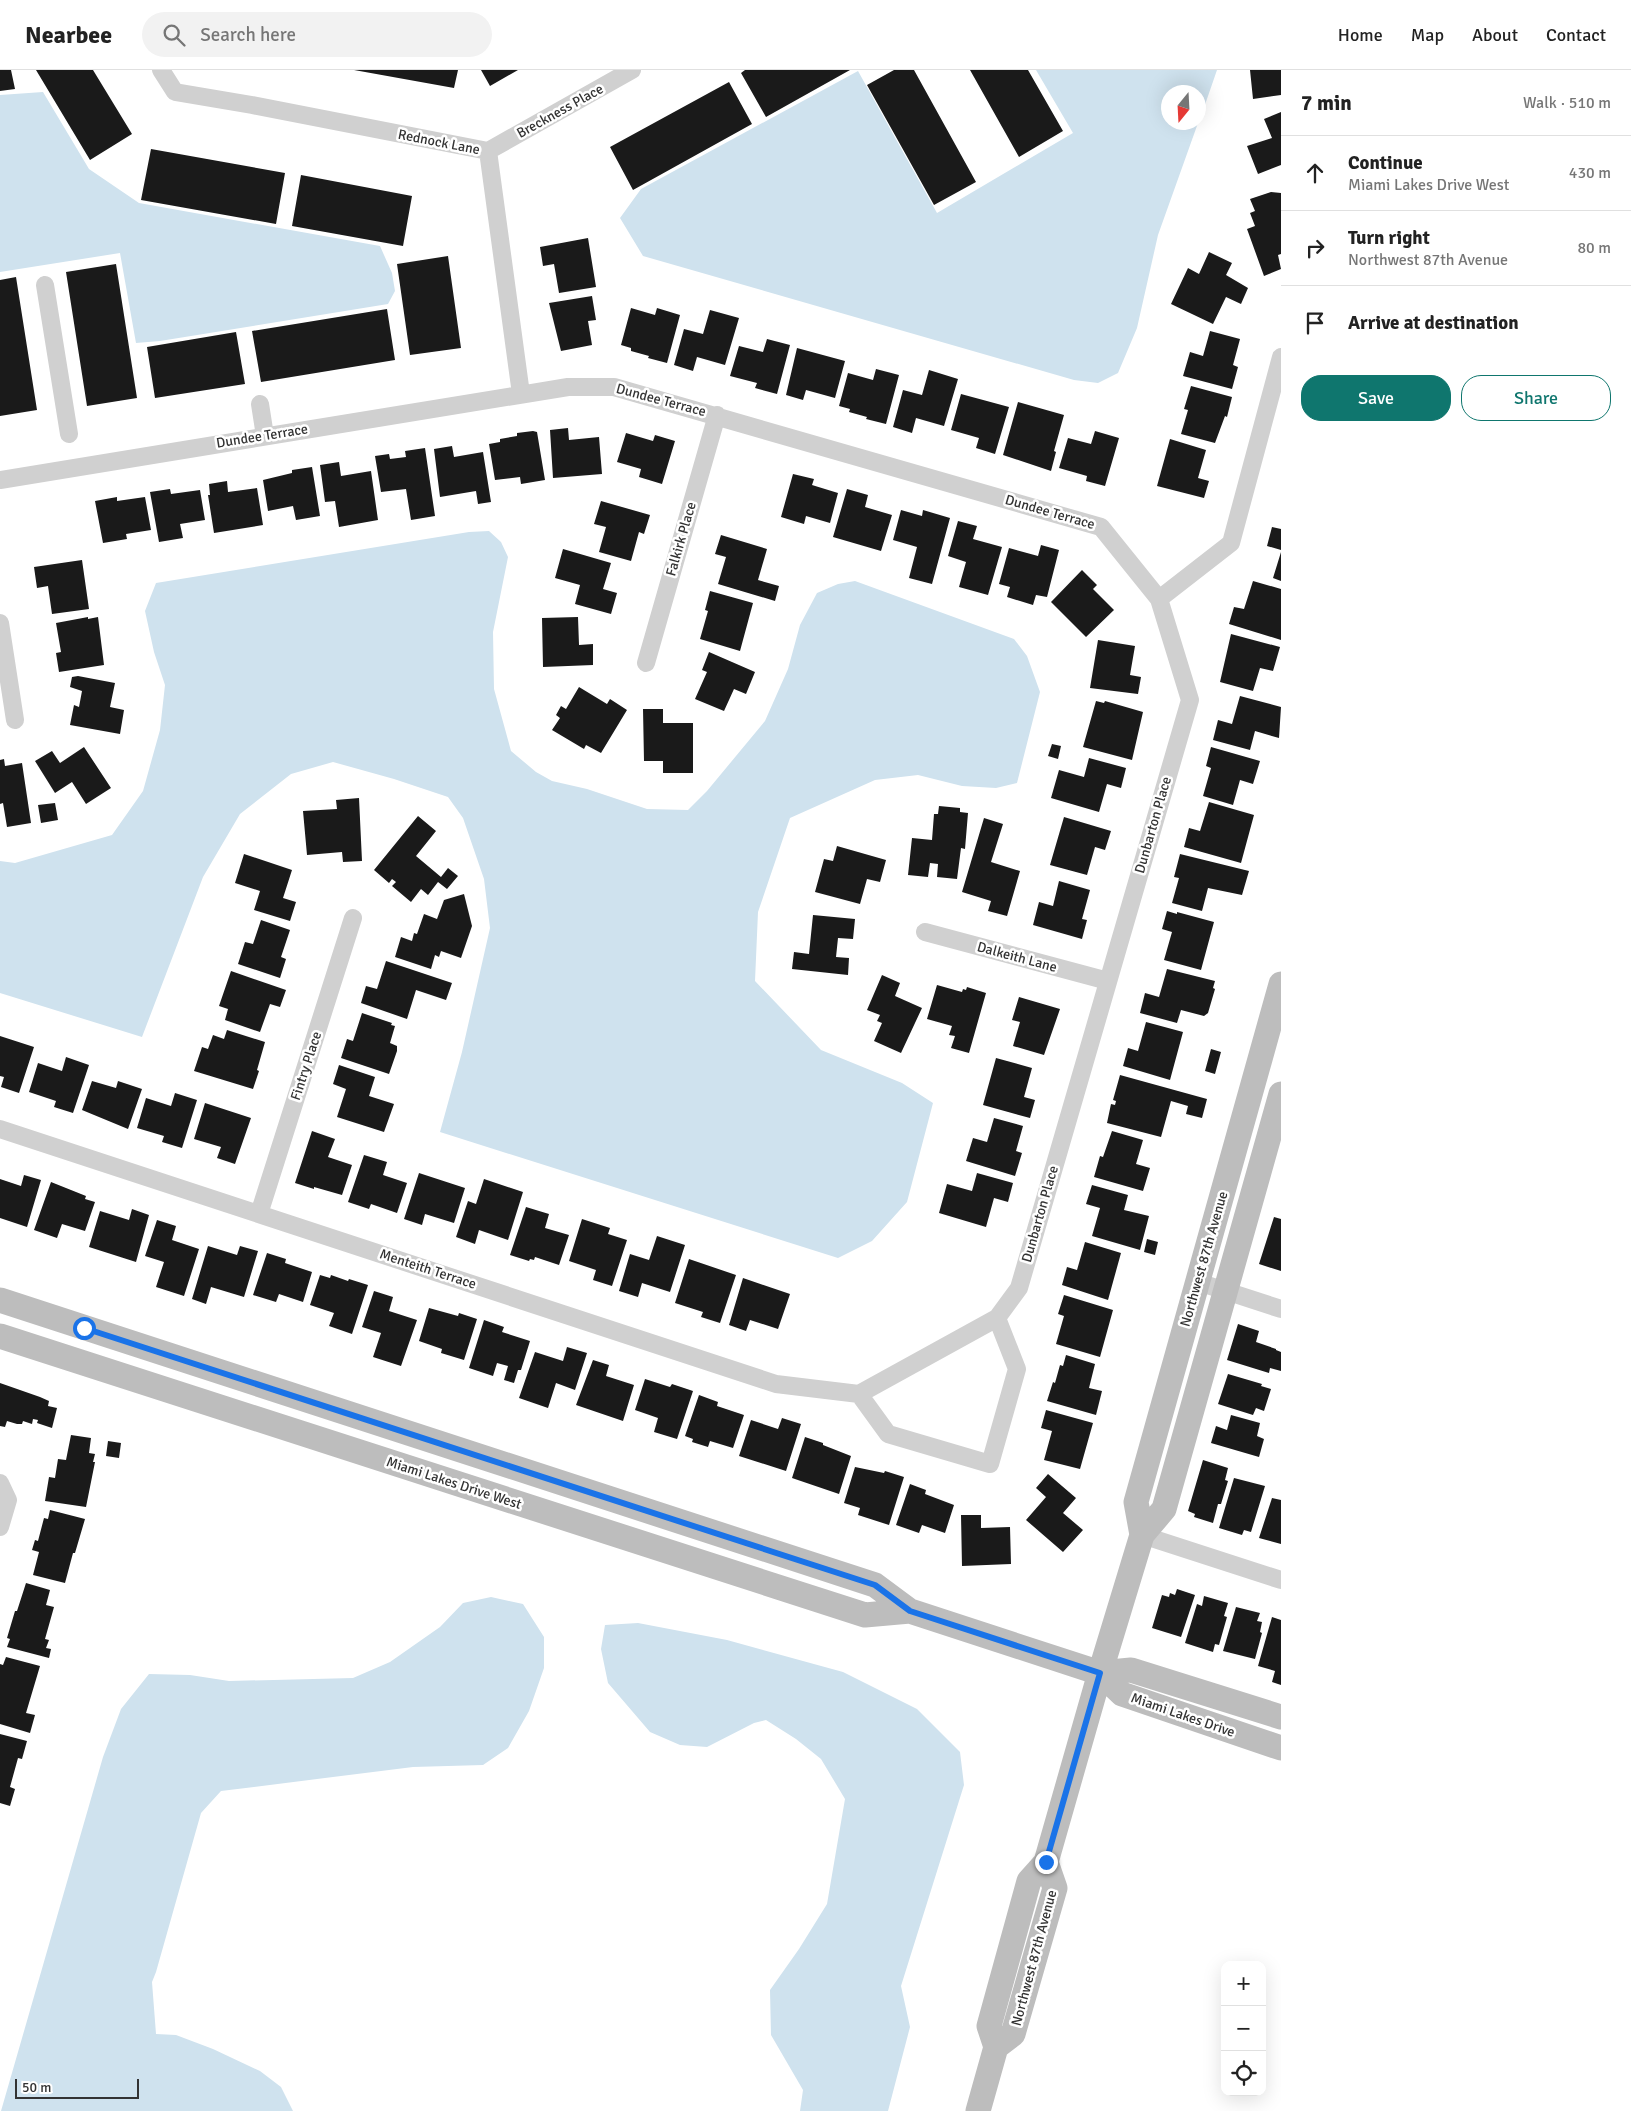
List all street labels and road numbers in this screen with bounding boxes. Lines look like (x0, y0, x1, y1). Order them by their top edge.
street label: Breckness Place (514, 80, 606, 142)
street label: Rednock Lane (397, 126, 481, 158)
street label: Dundee Terrace (614, 380, 708, 420)
street label: Dundee Terrace (215, 420, 309, 452)
street label: Dundee Terrace (1003, 491, 1097, 533)
street label: Falkirk Place (662, 500, 700, 578)
street label: Dunbarton Place (1131, 775, 1175, 875)
street label: Dalkeith Lane (975, 938, 1059, 976)
street label: Fintry Place (287, 1029, 325, 1103)
street label: Dunbarton Place (1018, 1164, 1062, 1264)
street label: Northwest 87th Avenue (1177, 1189, 1231, 1329)
street label: Menteith Terrace (378, 1245, 478, 1293)
street label: Miami Lakes Drive West (384, 1453, 524, 1513)
street label: Miami Lakes Drive (1129, 1689, 1237, 1741)
street label: Northwest 87th Avenue (1008, 1888, 1060, 2028)

